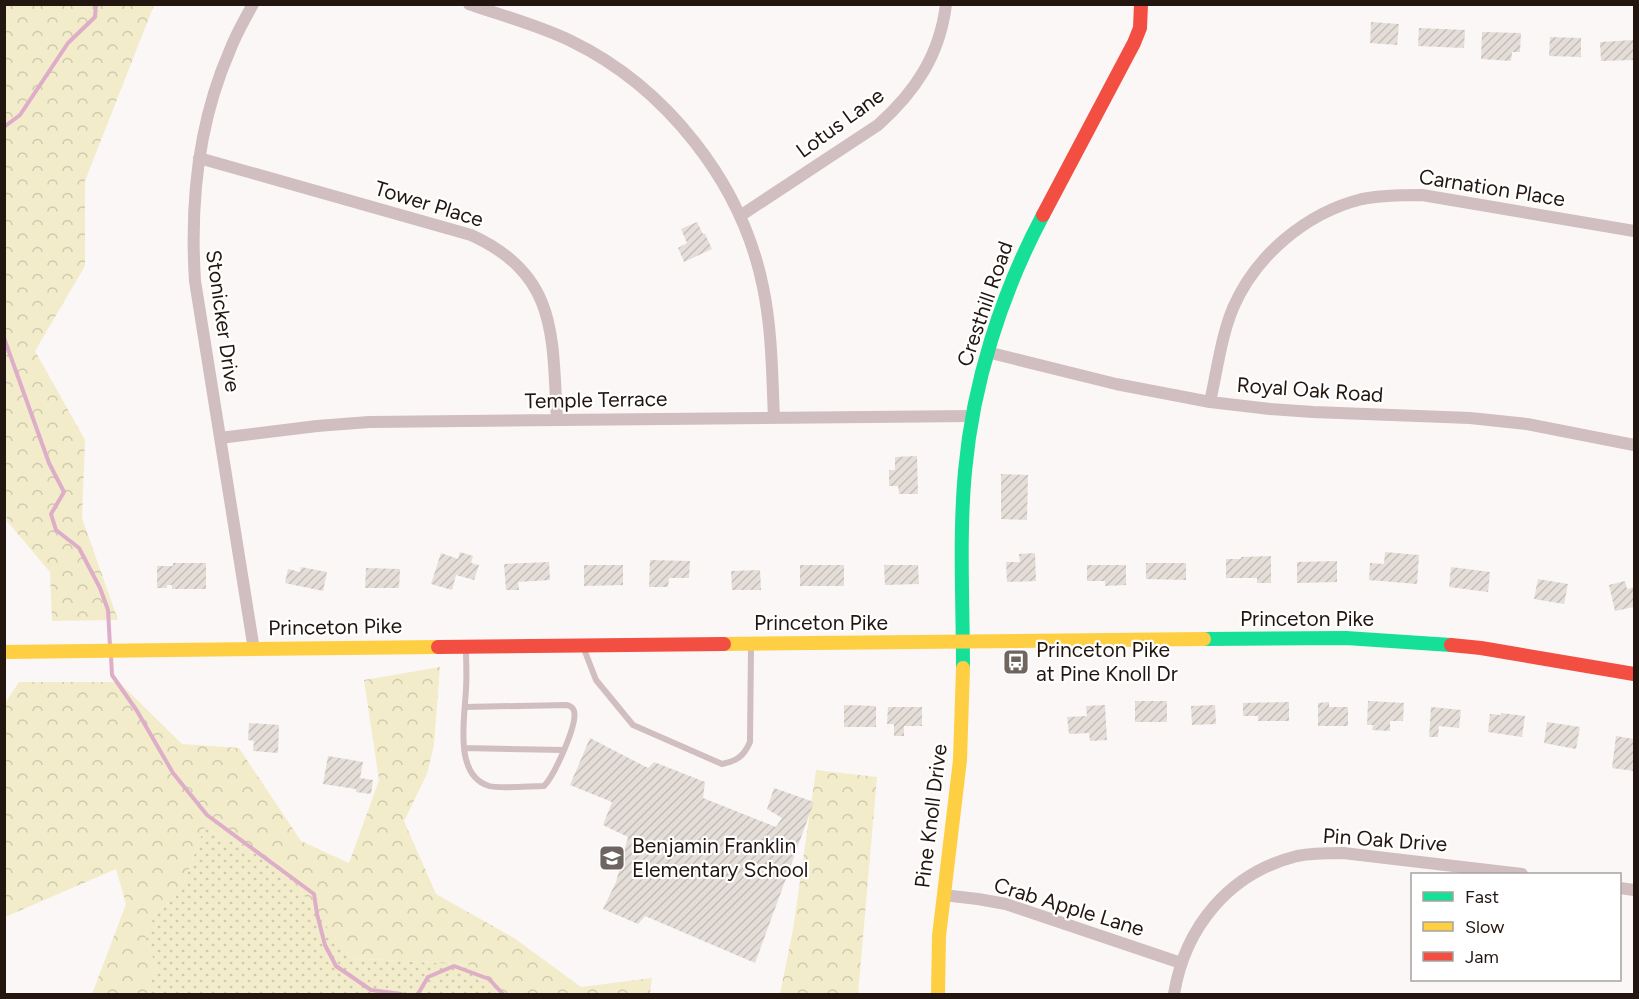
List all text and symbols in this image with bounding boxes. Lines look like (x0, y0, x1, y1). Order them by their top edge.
street label: Lotus Lane (791, 82, 889, 163)
street label: Carnation Place (1417, 164, 1567, 211)
street label: Tower Place (372, 175, 487, 232)
street label: Cresthill Road (951, 238, 1018, 370)
street label: Stonicker Drive (201, 248, 246, 394)
street label: Royal Oak Road (1236, 372, 1384, 407)
street label: Temple Terrace (524, 386, 668, 413)
street label: Princeton Pike (1240, 606, 1374, 631)
street label: Princeton Pike (754, 610, 888, 635)
street label: Princeton Pike (268, 613, 402, 640)
place label: Princeton Pike at Pine Knoll Dr (1036, 637, 1178, 686)
bus stop icon: Princeton Pike at Pine Knoll Dr (1001, 647, 1031, 677)
street label: Pine Knoll Drive (909, 742, 952, 889)
street label: Pin Oak Drive (1322, 823, 1448, 856)
place label: Benjamin Franklin Elementary School (632, 833, 808, 882)
school or university icon: Benjamin Franklin Elementary School (597, 843, 627, 873)
street label: Crab Apple Lane (991, 872, 1147, 941)
legend (1411, 873, 1621, 981)
text: Fast (1465, 886, 1499, 908)
text: Slow (1465, 916, 1504, 938)
text: Jam (1465, 946, 1499, 968)

